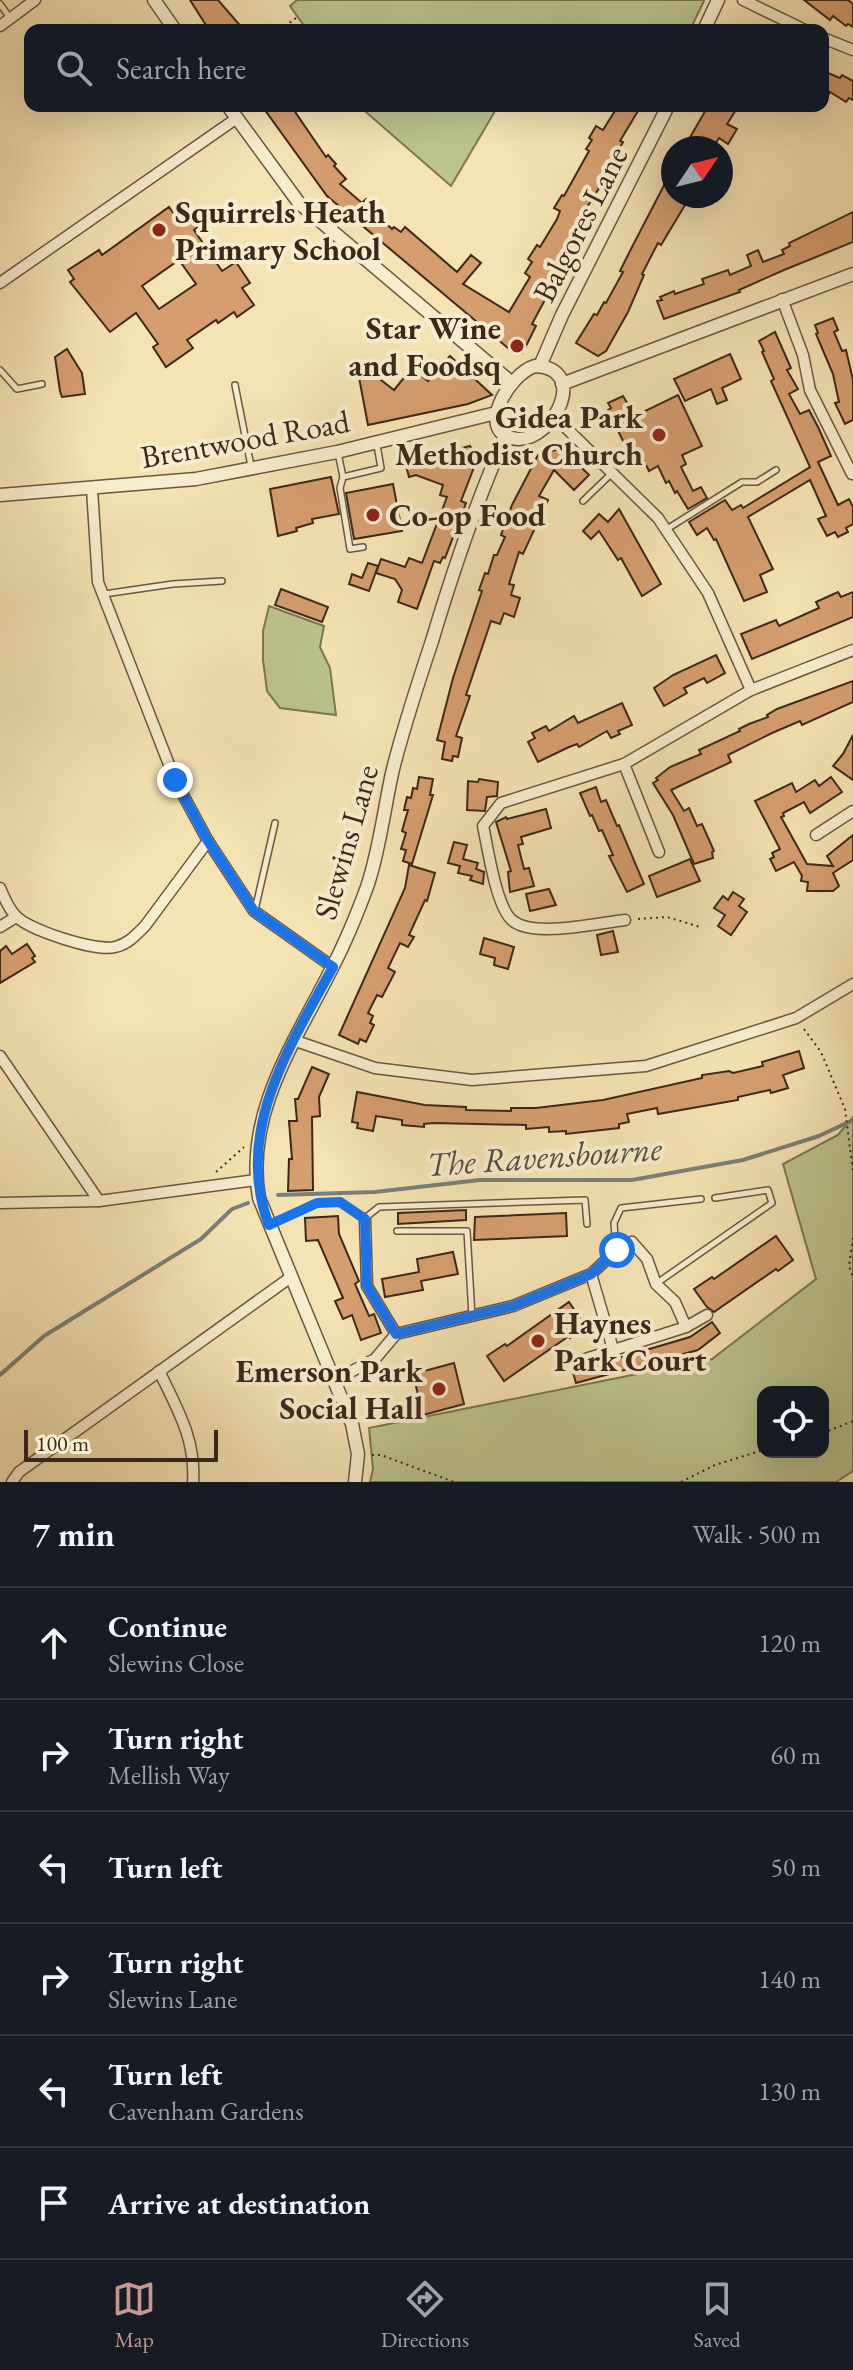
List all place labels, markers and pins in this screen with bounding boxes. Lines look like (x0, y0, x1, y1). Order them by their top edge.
place label: Squirrels Heath Primary School (175, 191, 386, 270)
marker: Squirrels Heath Primary School (150, 221, 168, 239)
place label: Star Wine and Foodsq (349, 307, 502, 386)
marker: Star Wine and Foodsq (508, 337, 526, 355)
place label: Gidea Park Methodist Church (395, 396, 644, 475)
marker: Gidea Park Methodist Church (650, 426, 668, 444)
place label: Co-op Food (389, 494, 546, 536)
marker: Co-op Food (364, 506, 382, 524)
place label: Haynes Park Court (554, 1302, 707, 1381)
marker: Haynes Park Court (529, 1332, 547, 1350)
place label: Emerson Park Social Hall (236, 1350, 424, 1429)
marker: Emerson Park Social Hall (430, 1380, 448, 1398)

